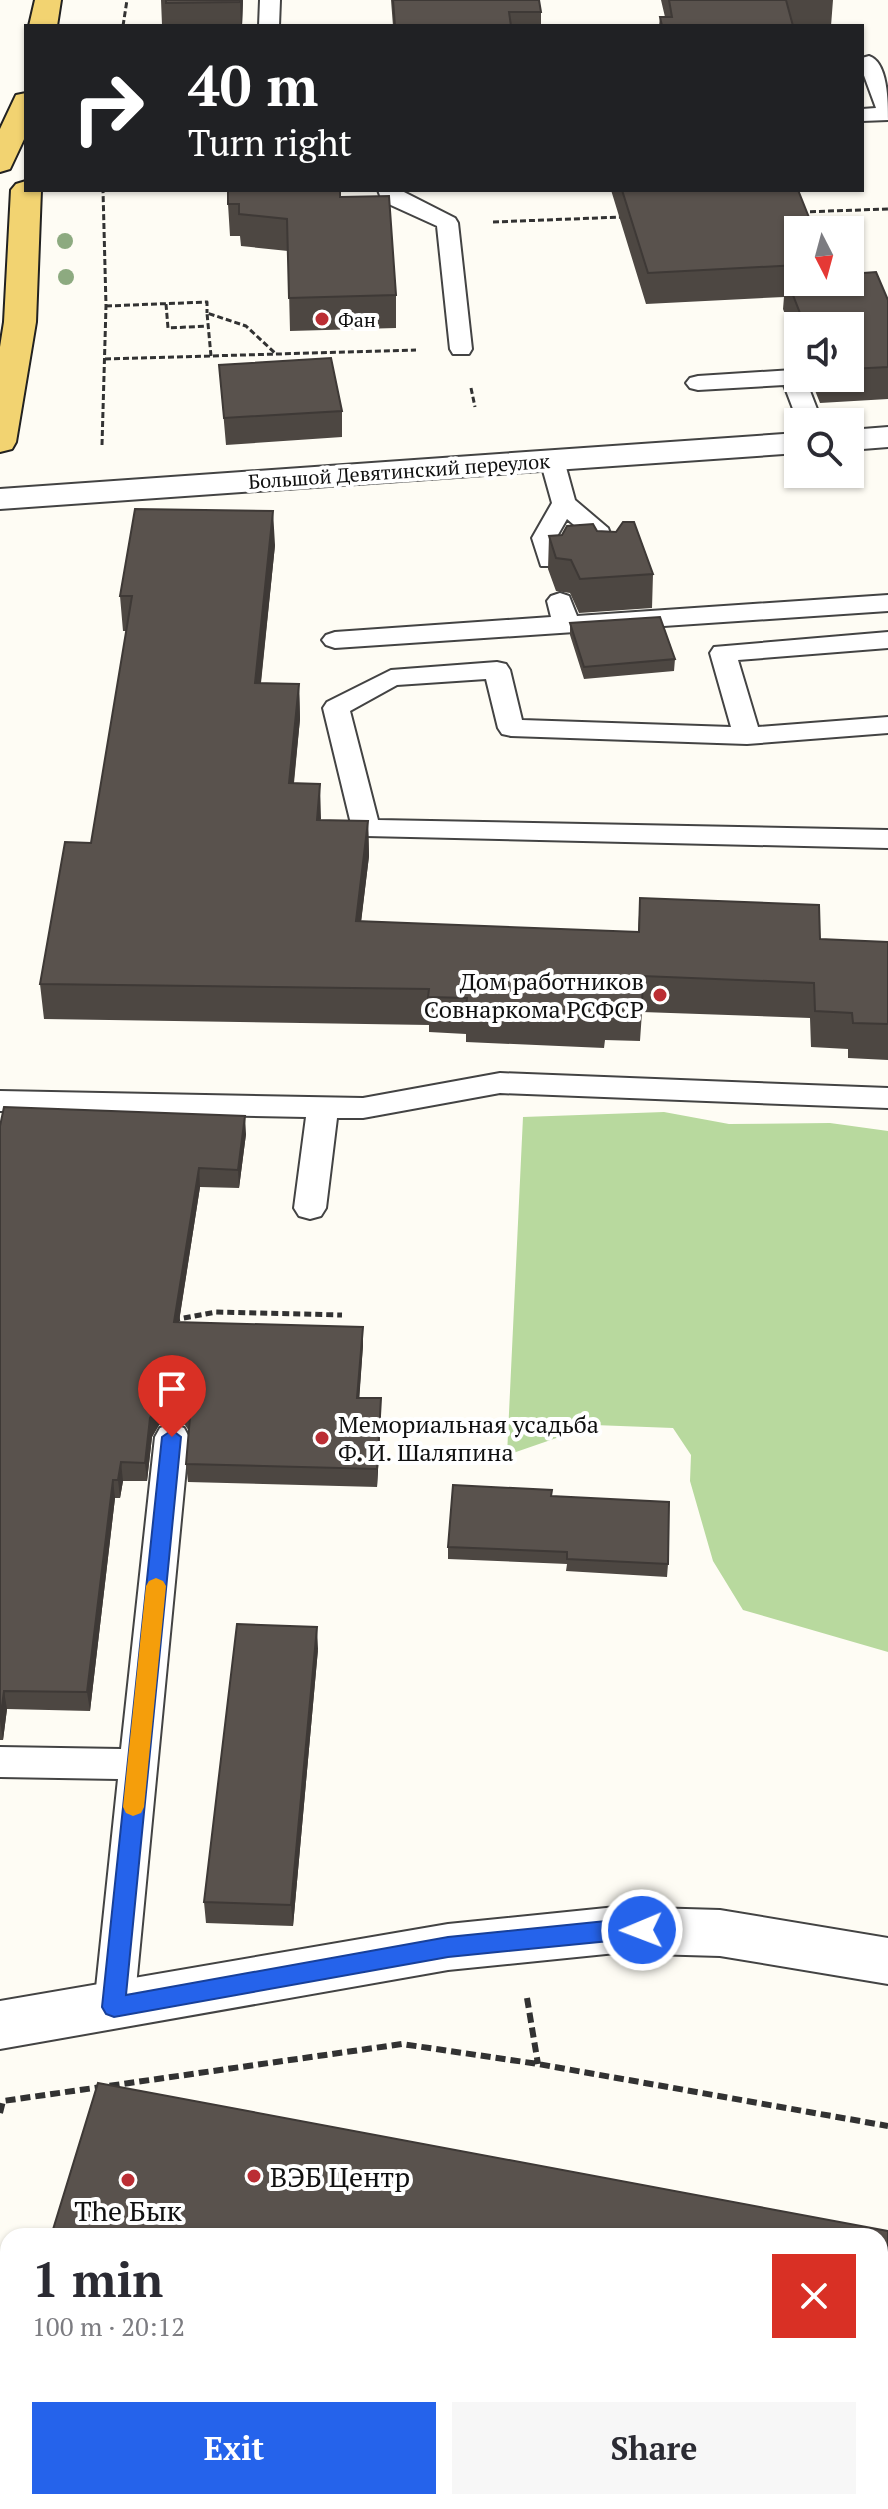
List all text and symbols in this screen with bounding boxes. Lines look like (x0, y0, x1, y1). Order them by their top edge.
text: 40 m (188, 48, 318, 122)
icon: right (56, 56, 160, 160)
text: Turn right (188, 119, 352, 166)
north arrow (784, 216, 864, 296)
map controls (784, 216, 864, 488)
place label: Фан (338, 306, 376, 333)
marker: Фан (313, 310, 331, 328)
button: sound (784, 312, 864, 392)
button: search (784, 408, 864, 488)
street label: Большой Девятинский переулок (247, 447, 551, 495)
place label: Дом работников Совнаркома РСФСР (424, 965, 644, 1025)
marker: Дом работников Совнаркома РСФСР (651, 986, 669, 1004)
pin (138, 1355, 206, 1437)
icon: arrive (150, 1367, 194, 1411)
place label: Мемориальная усадьба Ф. И. Шаляпина (338, 1408, 599, 1468)
marker: Мемориальная усадьба Ф. И. Шаляпина (313, 1429, 331, 1447)
position arrow (600, 1888, 684, 1972)
place label: ВЭБ Центр (270, 2158, 410, 2195)
marker: ВЭБ Центр (245, 2167, 263, 2185)
marker: The Бык (119, 2171, 137, 2189)
place label: The Бык (74, 2192, 183, 2229)
text: 1 min (32, 2247, 163, 2311)
button: close (772, 2254, 856, 2338)
text: 100 m · 20:12 (32, 2309, 185, 2343)
button: Exit (32, 2402, 436, 2494)
button: Share (452, 2402, 856, 2494)

